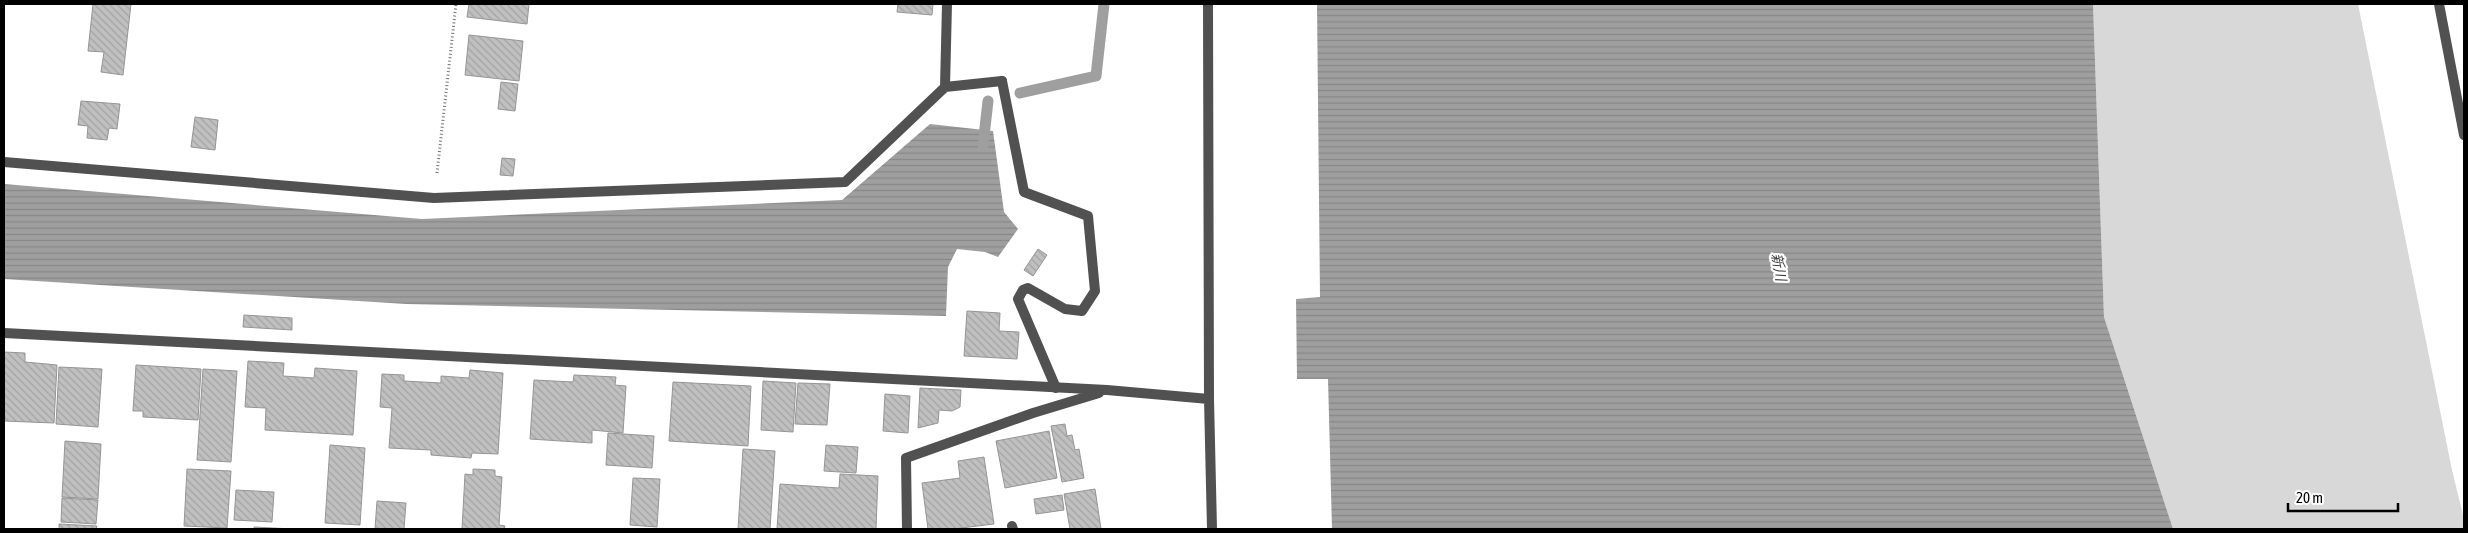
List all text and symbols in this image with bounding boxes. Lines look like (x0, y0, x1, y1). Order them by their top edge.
water label: 新川 (1768, 252, 1790, 284)
scale bar (2288, 480, 2398, 512)
text: 20 m (2296, 489, 2323, 506)

